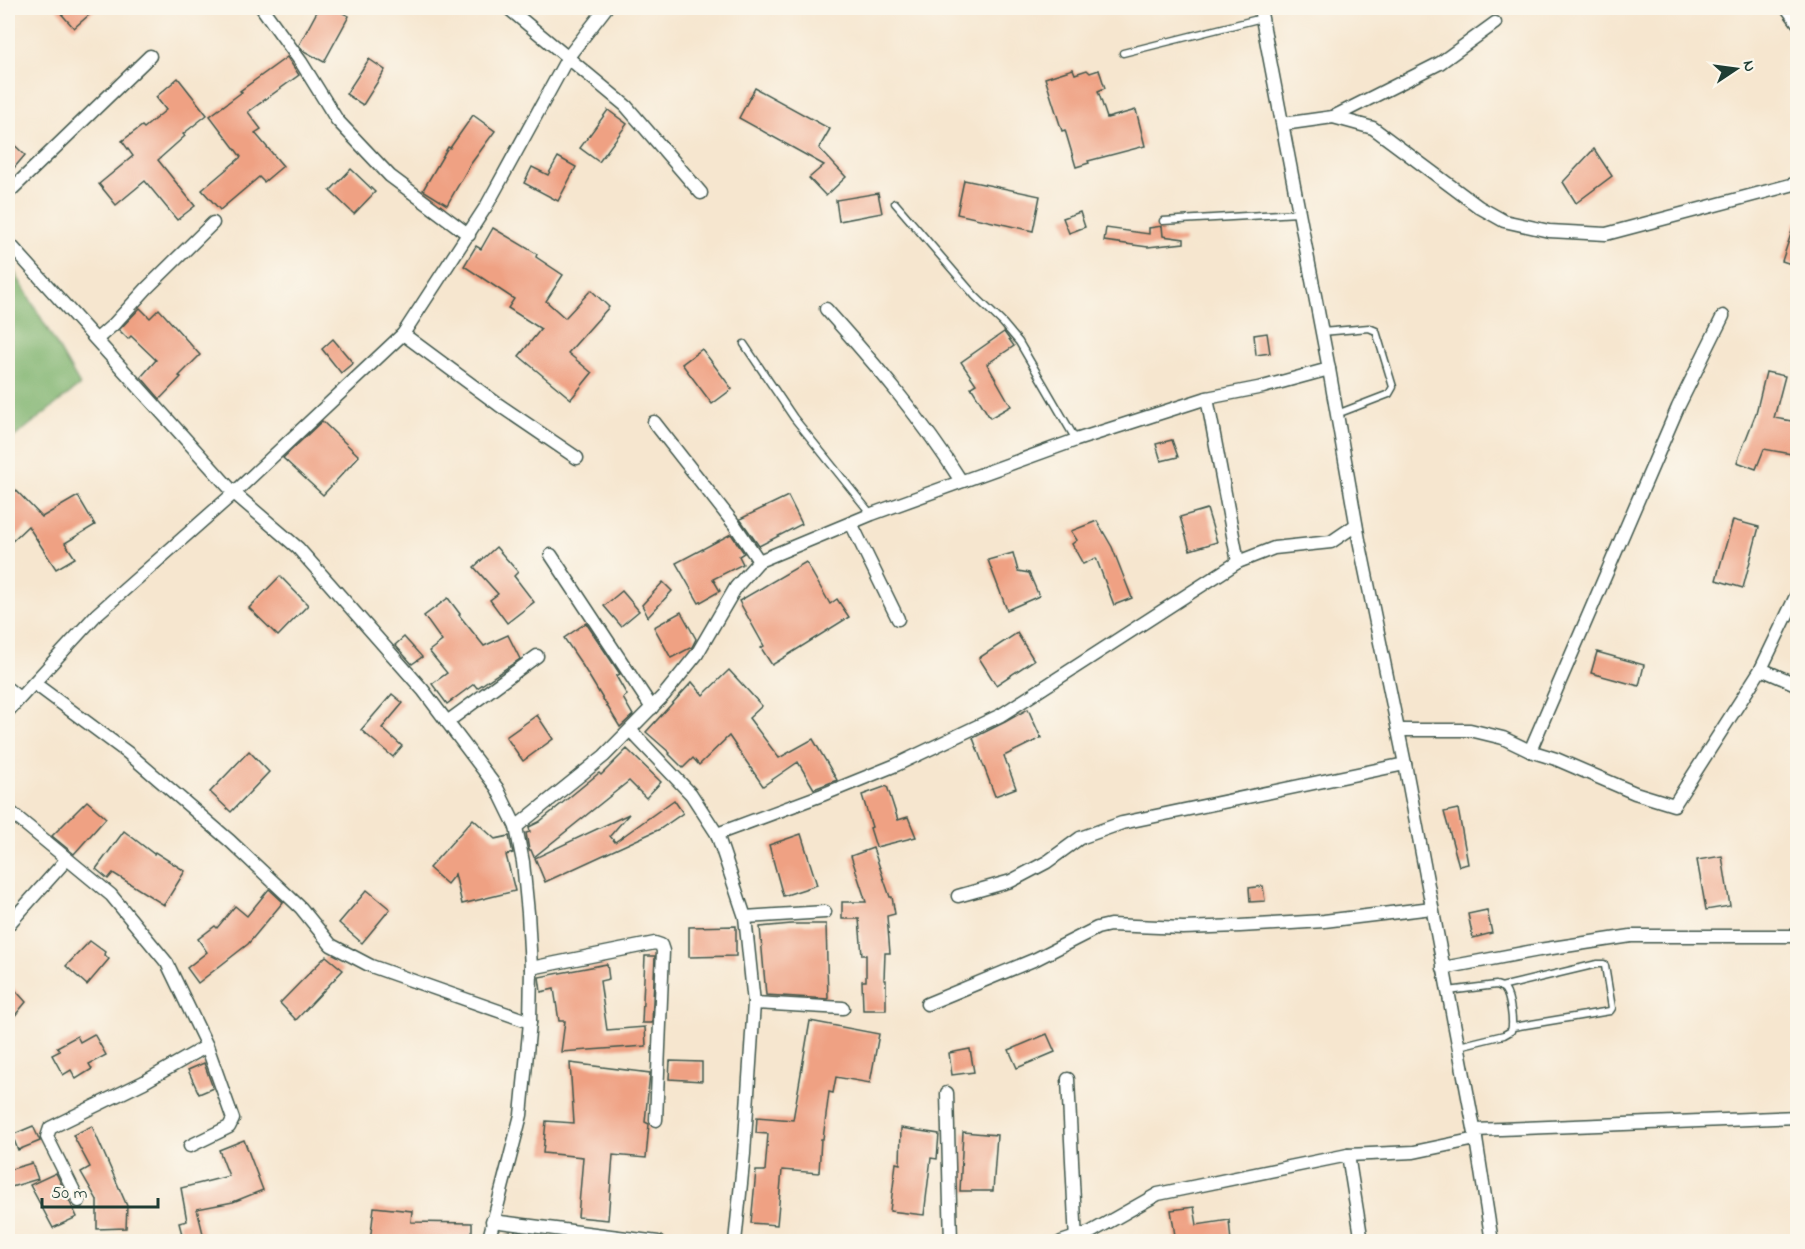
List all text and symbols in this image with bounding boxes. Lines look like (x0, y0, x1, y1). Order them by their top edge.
north arrow (1706, 39, 1766, 99)
text: N (1736, 58, 1762, 74)
scale bar (42, 1171, 158, 1209)
text: 50 m (51, 1181, 88, 1207)

